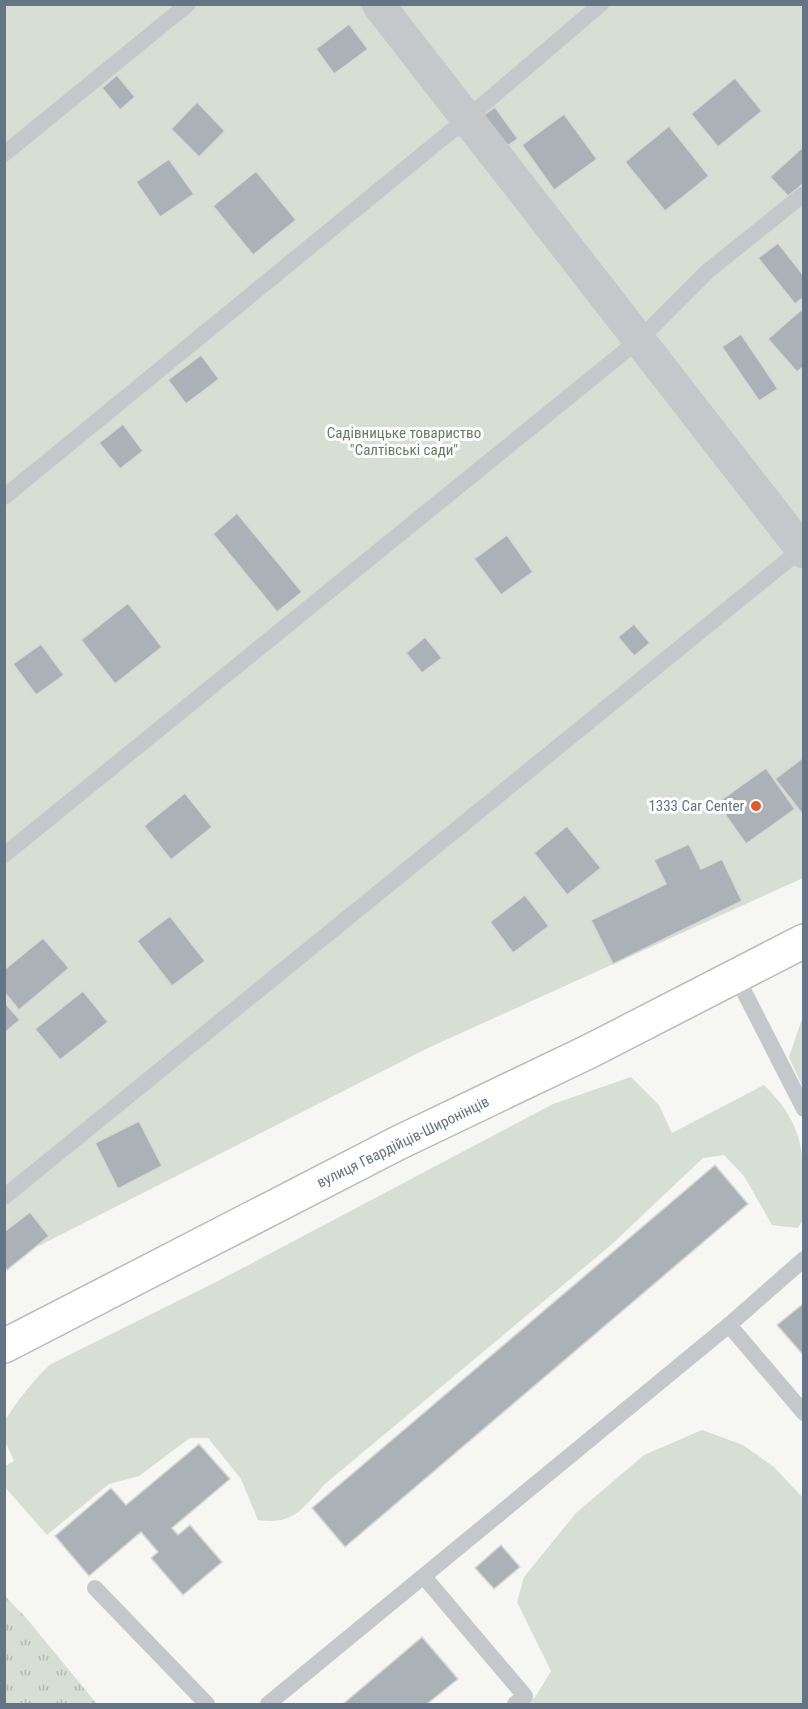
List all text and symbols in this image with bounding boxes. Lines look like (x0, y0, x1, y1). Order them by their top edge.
park label: Садівницьке товариство "Салтівські сади" (327, 424, 481, 459)
place label: 1333 Car Center (648, 797, 744, 815)
marker: 1333 Car Center (749, 799, 763, 813)
street label: вулиця Гвардійців-Широнінців (314, 1092, 492, 1192)

